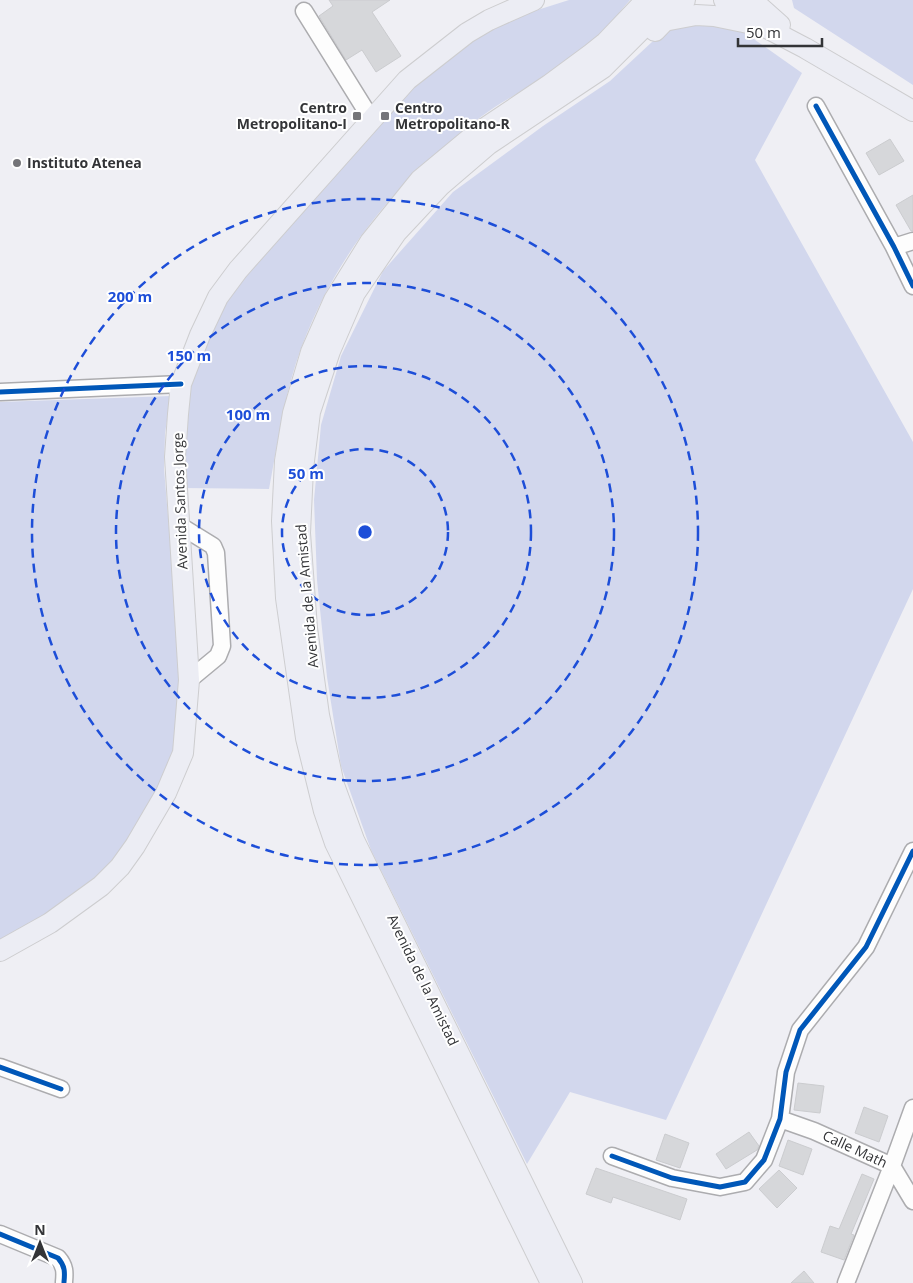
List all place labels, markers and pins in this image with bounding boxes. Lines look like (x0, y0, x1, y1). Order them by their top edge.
place label: Centro Metropolitano-I (237, 98, 347, 133)
place label: Centro Metropolitano-R (395, 98, 511, 133)
marker: Centro Metropolitano-I (351, 110, 363, 122)
marker: Centro Metropolitano-R (379, 110, 391, 122)
place label: Instituto Atenea (27, 153, 142, 172)
marker: Instituto Atenea (11, 157, 23, 169)
centre of rings (356, 523, 374, 541)

